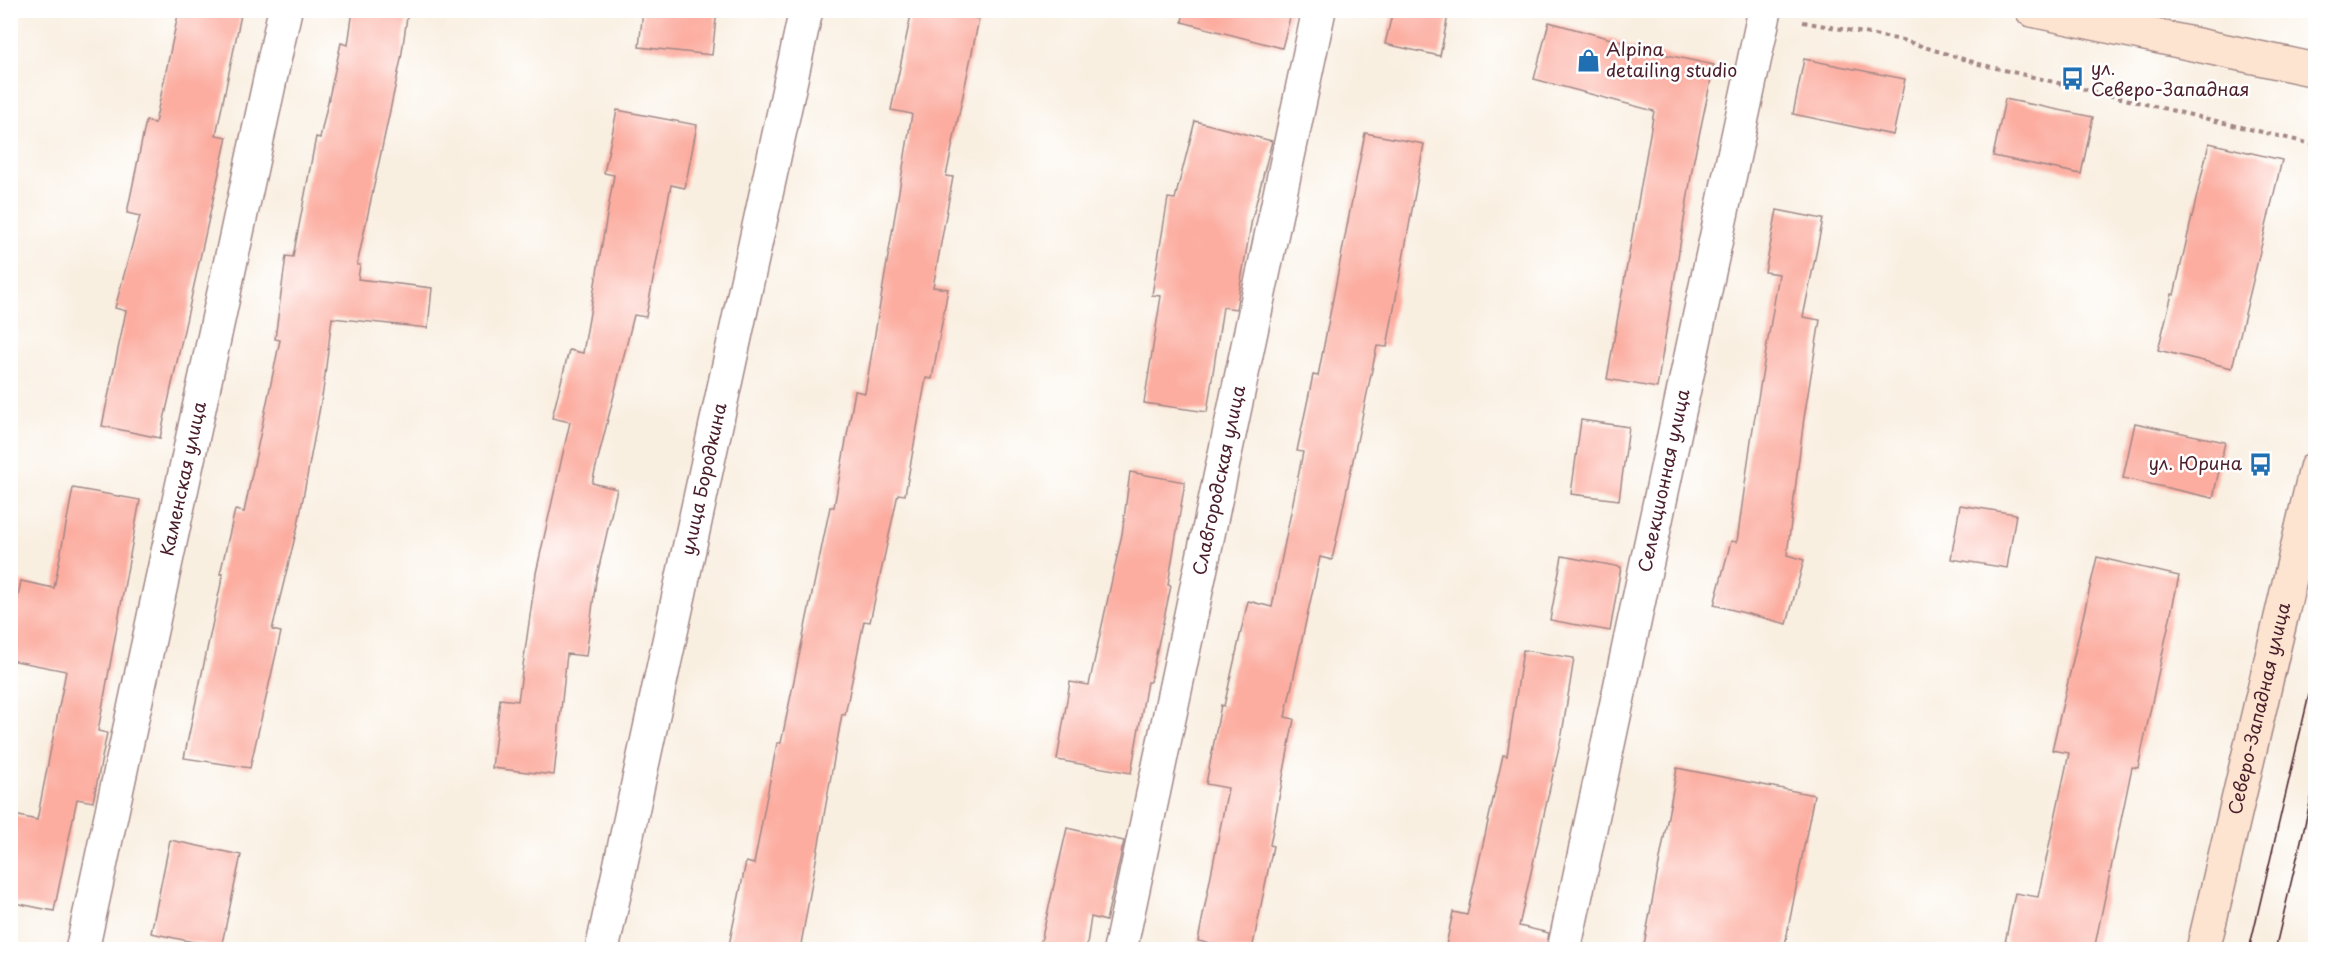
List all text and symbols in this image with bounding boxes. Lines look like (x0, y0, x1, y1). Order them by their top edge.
place label: Alpina detailing studio (1606, 35, 1737, 83)
shop icon: Alpina detailing studio (1575, 47, 1601, 73)
place label: ул. Северо-Западная (2091, 54, 2249, 102)
bus stop icon: ул. Северо-Западная (2060, 66, 2086, 92)
street label: Славгородская улица (1185, 382, 1251, 578)
street label: Селекционная улица (1630, 386, 1696, 574)
street label: Каменская улица (152, 398, 212, 558)
street label: улица Бородкина (673, 399, 733, 557)
place label: ул. Юрина (2149, 449, 2243, 476)
bus stop icon: ул. Юрина (2247, 451, 2273, 477)
street label: Северо-Западная улица (2220, 599, 2296, 817)

